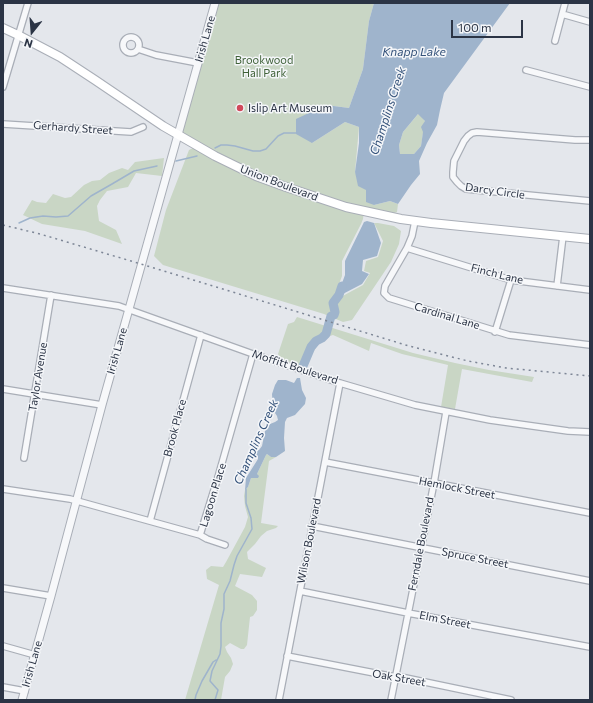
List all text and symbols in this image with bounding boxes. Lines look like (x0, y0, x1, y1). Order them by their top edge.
north arrow (12, 12, 52, 52)
scale bar (453, 12, 525, 38)
street label: Irish Lane (192, 14, 218, 64)
text: 100 m (458, 20, 492, 34)
text: N (23, 37, 34, 51)
water label: Knapp Lake (382, 45, 446, 59)
park label: Brookwood Hall Park (235, 53, 293, 79)
water label: Champlins Creek (367, 65, 409, 157)
place label: Islip Art Museum (248, 101, 332, 115)
marker: Islip Art Museum (235, 103, 245, 113)
street label: Gerhardy Street (33, 119, 113, 137)
street label: Union Boulevard (238, 162, 320, 204)
street label: Darcy Circle (464, 180, 526, 202)
street label: Finch Lane (469, 261, 525, 287)
street label: Cardinal Lane (413, 300, 481, 332)
street label: Irish Lane (104, 326, 130, 376)
street label: Taylor Avenue (26, 341, 50, 413)
street label: Moffitt Boulevard (250, 347, 340, 387)
water label: Champlins Creek (231, 397, 281, 487)
street label: Brook Place (161, 398, 189, 458)
street label: Lagoon Place (197, 461, 229, 529)
street label: Hemlock Street (418, 474, 496, 502)
street label: Ferndale Boulevard (405, 496, 437, 592)
street label: Wilson Boulevard (294, 497, 324, 585)
street label: Spruce Street (440, 545, 510, 571)
street label: Elm Street (418, 609, 472, 631)
street label: Irish Lane (19, 639, 45, 689)
street label: Oak Street (371, 667, 427, 689)

